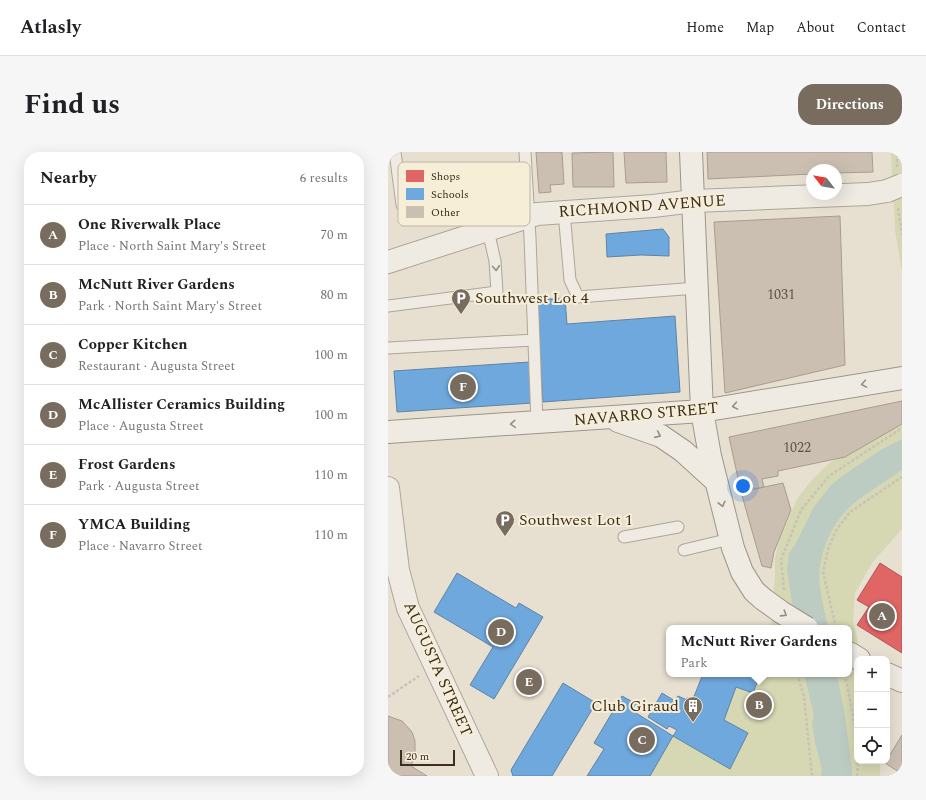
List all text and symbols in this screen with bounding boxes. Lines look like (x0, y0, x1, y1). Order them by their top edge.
text: Atlasly (20, 13, 81, 42)
text: Home (686, 17, 724, 38)
text: Map (746, 17, 774, 38)
text: About (796, 17, 835, 38)
text: Contact (857, 17, 906, 38)
text: Find us (24, 83, 120, 126)
button: Directions (798, 84, 902, 125)
legend (398, 162, 530, 226)
north arrow (806, 164, 842, 200)
text: Nearby (40, 165, 96, 191)
text: 6 results (300, 168, 348, 188)
text: Shops (431, 168, 460, 185)
text: Schools (431, 186, 469, 203)
street label: RICHMOND AVENUE (558, 188, 726, 224)
text: Other (431, 204, 460, 221)
text: One Riverwalk Place (78, 213, 221, 236)
text: A (48, 225, 58, 245)
text: 70 m (321, 225, 348, 245)
text: Place · North Saint Mary's Street (78, 236, 266, 256)
one-way arrow (491, 265, 500, 271)
text: McNutt River Gardens (78, 273, 235, 296)
house number: 1031 (767, 284, 795, 305)
text: B (48, 285, 58, 305)
text: 80 m (321, 285, 348, 305)
place label: Southwest Lot 4 (475, 286, 589, 310)
parking icon: Southwest Lot 4 (450, 287, 472, 315)
text: Park · North Saint Mary's Street (78, 296, 262, 316)
text: Copper Kitchen (78, 333, 188, 356)
text: C (48, 345, 58, 365)
text: 100 m (314, 345, 348, 365)
text: Restaurant · Augusta Street (78, 356, 235, 376)
pin: F (450, 372, 476, 402)
one-way arrow (860, 379, 867, 388)
text: McAllister Ceramics Building (78, 393, 285, 416)
street label: NAVARRO STREET (573, 396, 720, 432)
one-way arrow (732, 401, 738, 410)
text: D (48, 405, 58, 425)
text: 100 m (314, 405, 348, 425)
text: Place · Augusta Street (78, 416, 204, 436)
one-way arrow (510, 420, 516, 428)
one-way arrow (653, 430, 661, 438)
house number: 1022 (783, 437, 811, 458)
text: Frost Gardens (78, 453, 175, 476)
text: E (49, 465, 57, 485)
text: 110 m (314, 465, 348, 485)
text: Park · Augusta Street (78, 476, 200, 496)
your location (733, 476, 753, 496)
one-way arrow (717, 501, 725, 507)
place label: Southwest Lot 1 (519, 508, 633, 532)
parking icon: Southwest Lot 1 (494, 509, 516, 537)
text: YMCA Building (78, 513, 190, 536)
text: F (49, 525, 57, 545)
text: 110 m (314, 525, 348, 545)
text: Place · Navarro Street (78, 536, 203, 556)
street label: AUGUSTA STREET (397, 598, 479, 741)
pin: A (869, 601, 895, 631)
one-way arrow (780, 610, 787, 617)
pin: D (488, 617, 514, 647)
popup (666, 625, 852, 677)
text: McNutt River Gardens (681, 630, 837, 653)
text: Park (681, 653, 707, 673)
map controls (854, 656, 890, 764)
button: + (854, 656, 890, 692)
pin: E (516, 667, 542, 697)
pin: B (746, 690, 772, 720)
button: − (854, 692, 890, 728)
place label: Club Giraud (591, 694, 679, 718)
building icon: Club Giraud (682, 695, 704, 723)
pin: C (629, 725, 655, 755)
button: locate (854, 728, 890, 764)
scale bar (400, 748, 455, 767)
text: 20 m (406, 748, 429, 765)

